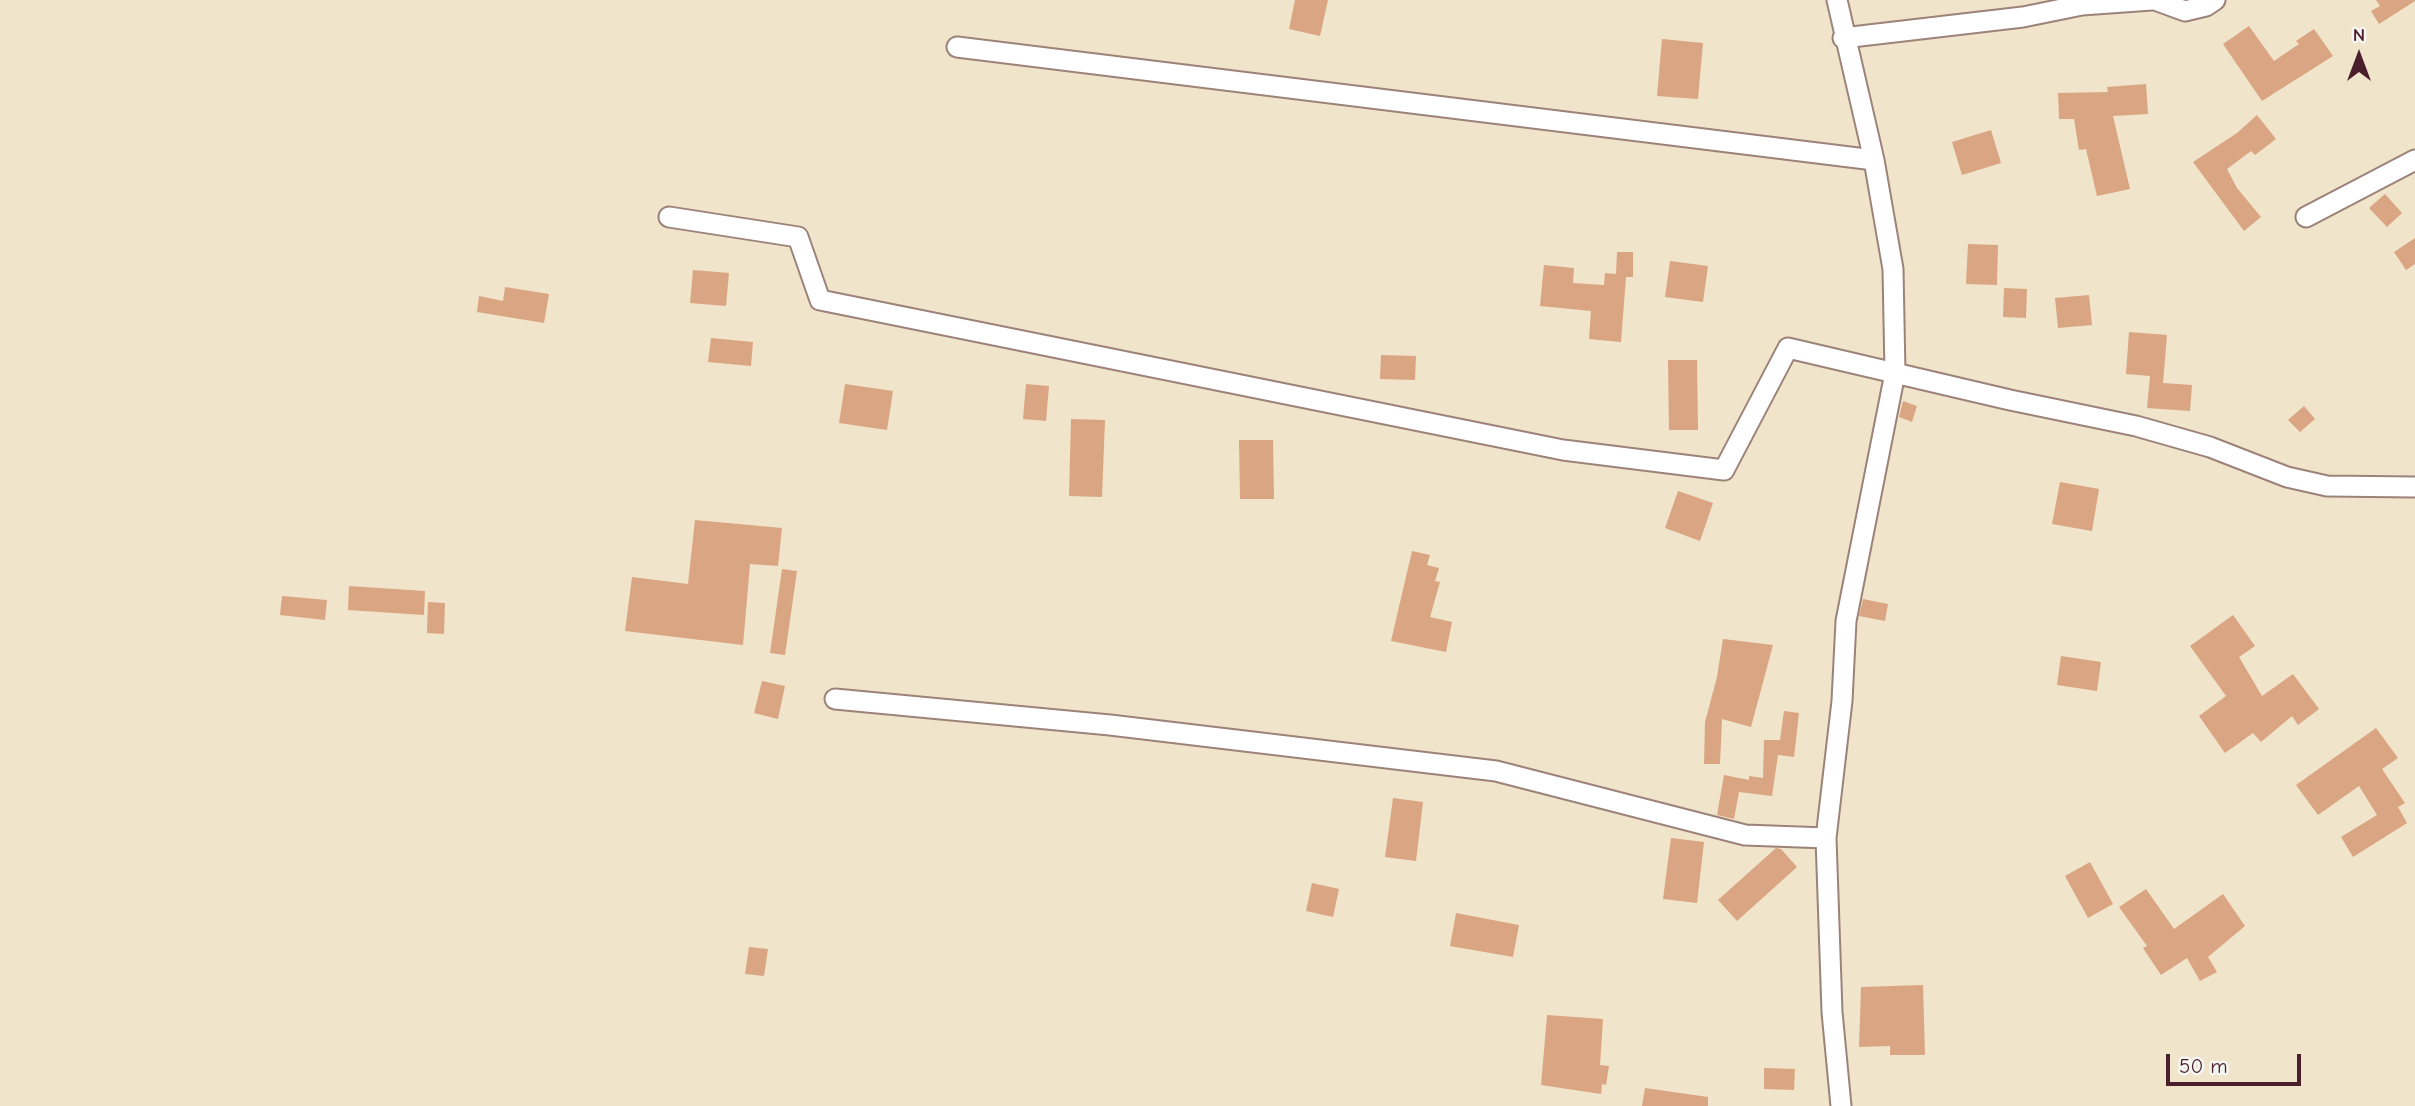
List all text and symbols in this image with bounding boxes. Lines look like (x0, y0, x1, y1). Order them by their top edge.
north arrow (2324, 21, 2394, 91)
text: N (2353, 24, 2365, 46)
scale bar (2170, 1040, 2305, 1084)
text: 50 m (2179, 1054, 2228, 1078)

